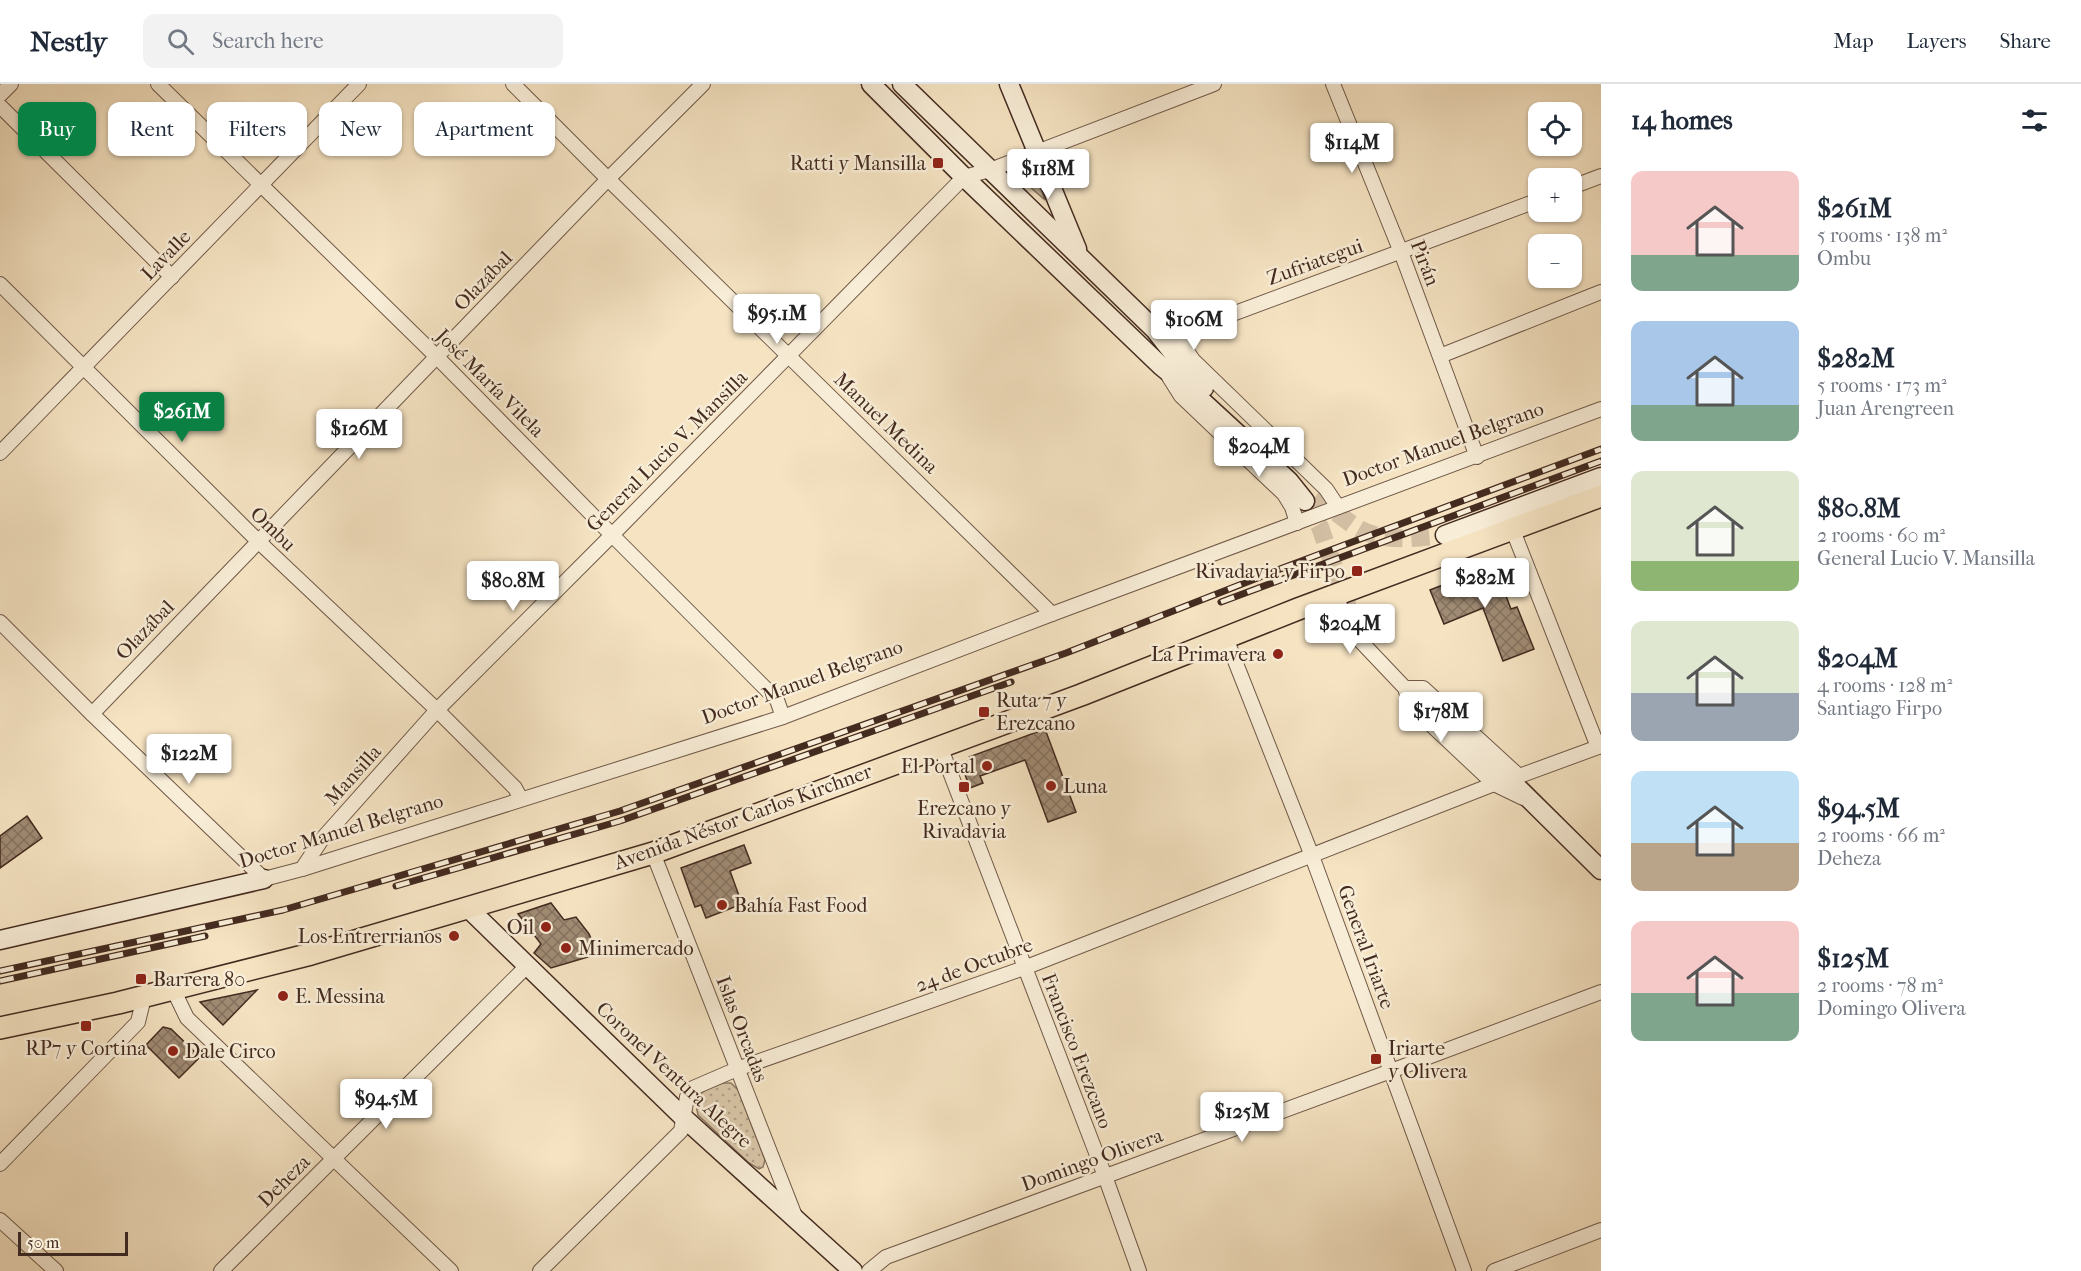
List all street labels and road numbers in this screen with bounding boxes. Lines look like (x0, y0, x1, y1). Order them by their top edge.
street label: Lavalle (137, 225, 195, 285)
street label: Zufriategui (1264, 234, 1366, 290)
street label: Pirán (1406, 237, 1444, 290)
street label: Olazábal (449, 246, 517, 316)
street label: José María Vilela (430, 323, 549, 442)
street label: General Lucio V. Mansilla (582, 365, 753, 536)
street label: Manuel Medina (829, 368, 943, 479)
street label: Doctor Manuel Belgrano (1339, 397, 1547, 491)
street label: Ombu (246, 502, 301, 557)
street label: Olazábal (111, 595, 179, 665)
street label: Doctor Manuel Belgrano (698, 635, 906, 729)
street label: Mansilla (320, 740, 386, 810)
street label: Avenida Néstor Carlos Kirchner (610, 759, 876, 875)
street label: Doctor Manuel Belgrano (236, 789, 446, 873)
street label: General Iriarte (1333, 882, 1399, 1012)
street label: 24 de Octubre (912, 933, 1036, 997)
street label: Francisco Erezcano (1037, 970, 1117, 1132)
street label: Islas Orcadas (711, 973, 773, 1085)
street label: Coronel Ventura Alegre (592, 997, 757, 1153)
street label: Domingo Olivera (1018, 1124, 1167, 1196)
street label: Deheza (253, 1150, 315, 1212)

